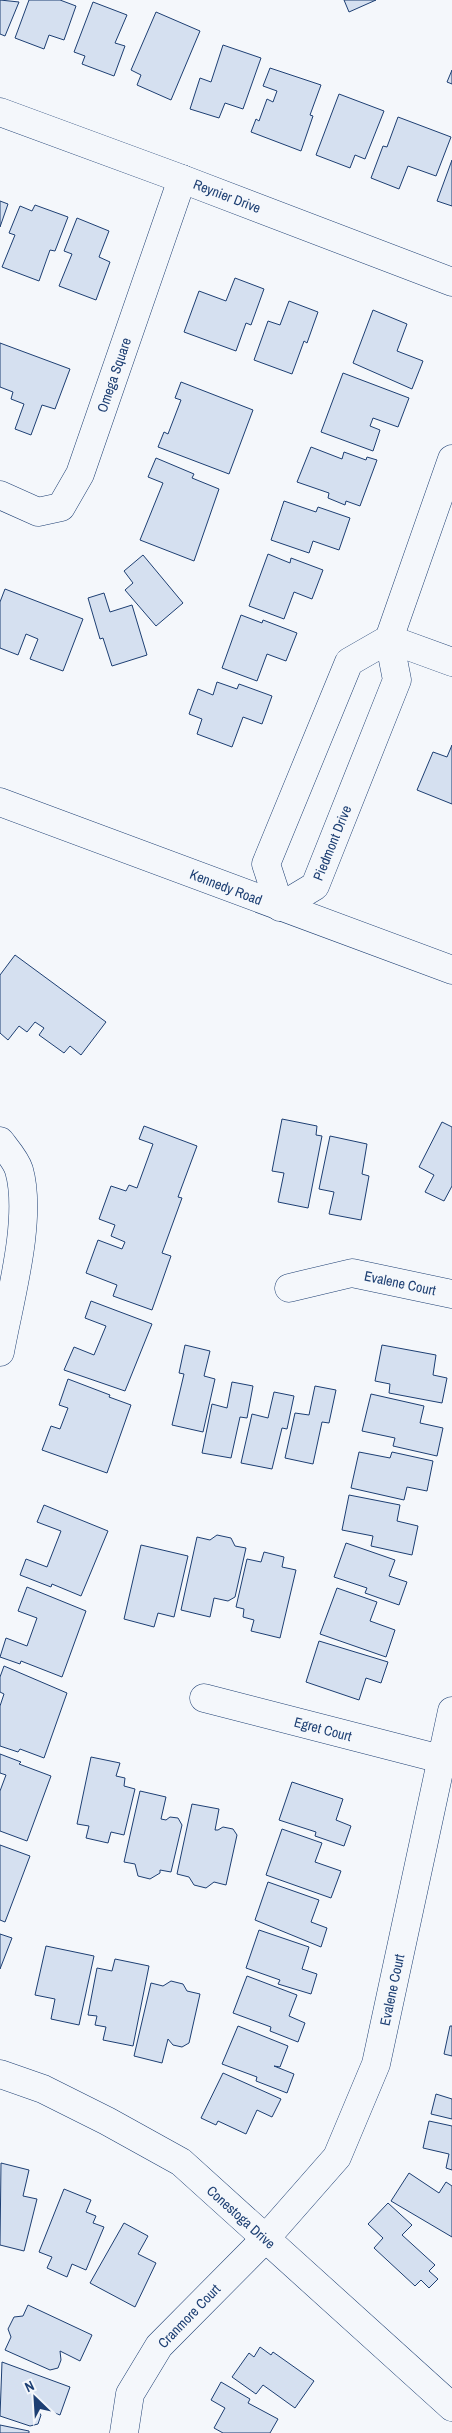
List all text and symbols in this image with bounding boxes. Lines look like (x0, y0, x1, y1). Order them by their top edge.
street label: Reynier Drive (191, 175, 263, 217)
street label: Omega Square (93, 335, 135, 415)
street label: Piedmont Drive (309, 803, 355, 883)
street label: Kennedy Road (187, 865, 265, 909)
street label: Evalene Court (363, 1267, 437, 1299)
street label: Egret Court (292, 1713, 354, 1745)
street label: Evalene Court (376, 1953, 408, 2027)
street label: Conestoga Drive (203, 2181, 279, 2253)
street label: Cranmore Court (154, 2280, 224, 2352)
north arrow (10, 2373, 60, 2423)
text: N (22, 2376, 37, 2396)

